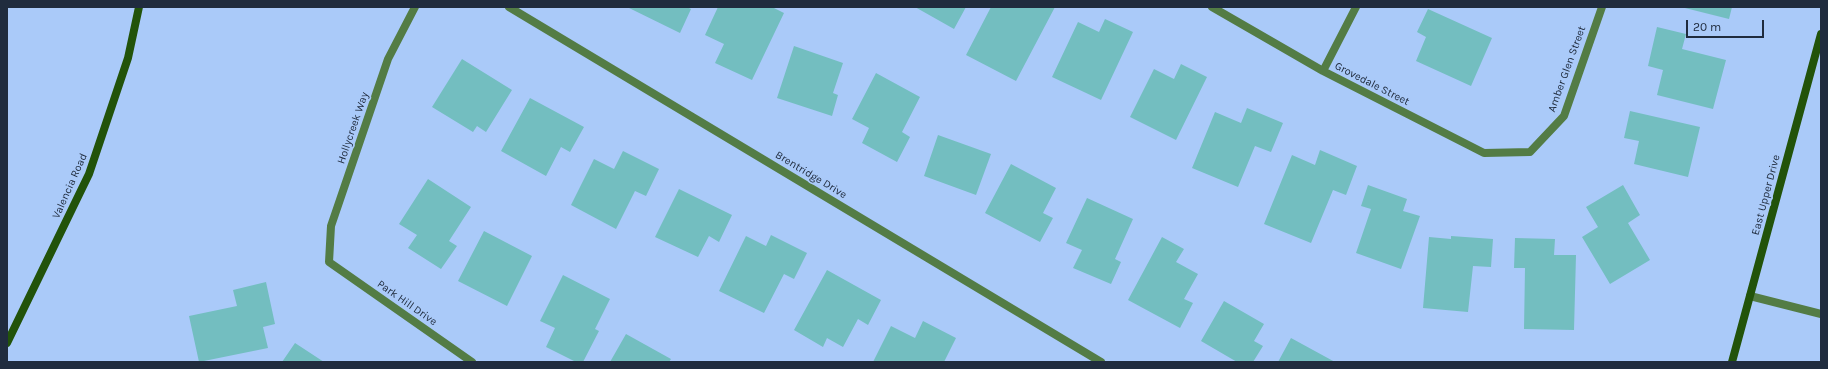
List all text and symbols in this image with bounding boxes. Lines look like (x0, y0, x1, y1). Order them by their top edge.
scale bar (1688, 12, 1766, 38)
text: 20 m (1693, 20, 1721, 34)
street label: Amber Glen Street (1545, 24, 1589, 114)
street label: Grovedale Street (1332, 59, 1412, 109)
street label: Hollycreek Way (335, 90, 371, 166)
street label: Brentridge Drive (773, 148, 849, 202)
street label: Valencia Road (50, 151, 90, 221)
street label: East Upper Drive (1749, 153, 1783, 237)
street label: Park Hill Drive (375, 278, 439, 328)

